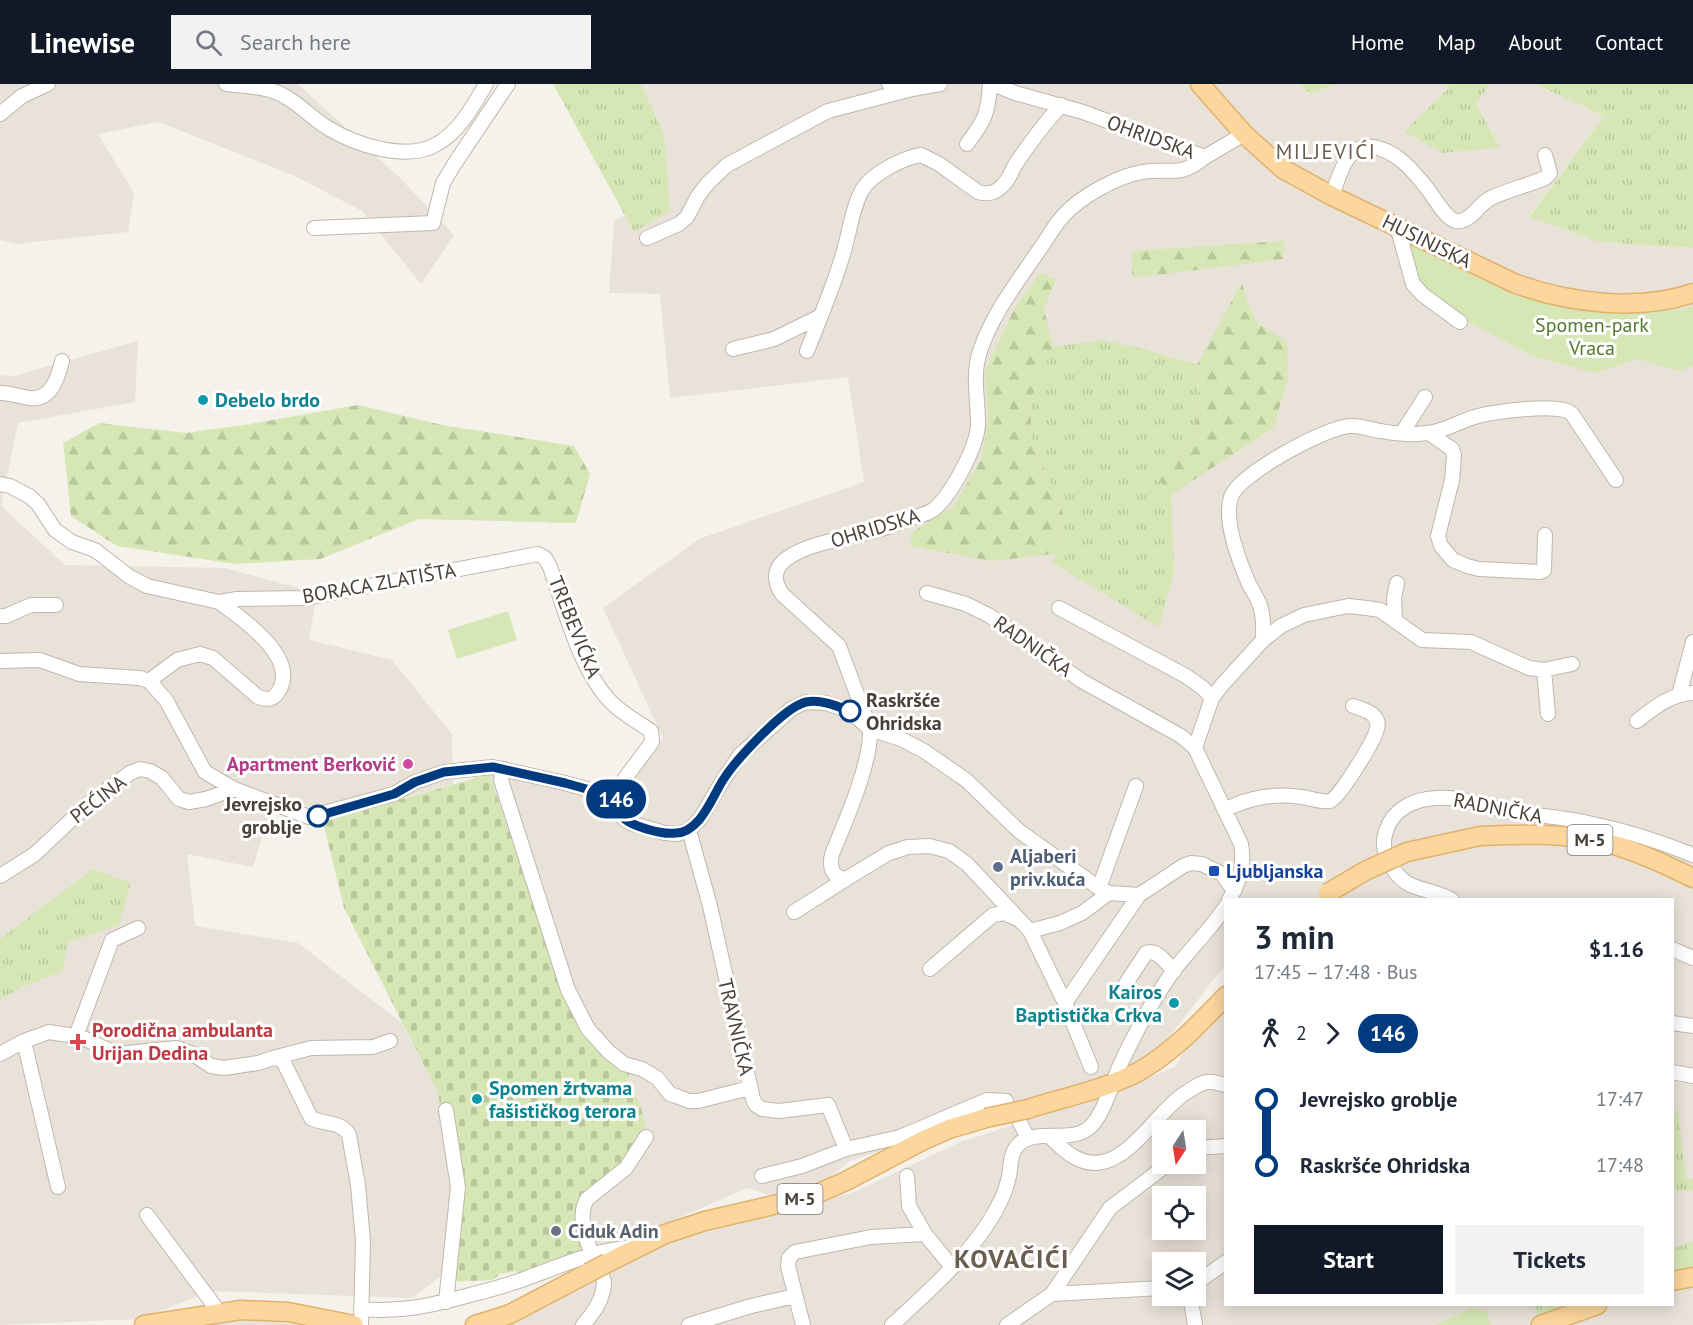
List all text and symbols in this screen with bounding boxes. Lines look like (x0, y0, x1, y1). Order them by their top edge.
search box (171, 15, 591, 69)
text: Linewise (30, 24, 135, 61)
icon: search (192, 26, 225, 59)
text: Search here (240, 28, 351, 56)
text: Home (1351, 29, 1404, 56)
text: Map (1437, 29, 1476, 56)
text: About (1509, 29, 1562, 56)
text: Contact (1595, 29, 1663, 56)
street label: OHRIDSKA (1103, 109, 1199, 165)
district label: MILJEVIĆI (1276, 138, 1376, 165)
street label: HUSINJSKA (1378, 208, 1476, 274)
park label: Spomen-park Vraca (1535, 312, 1649, 361)
place label: Debelo brdo (215, 387, 320, 413)
marker: Debelo brdo (196, 393, 210, 407)
street label: OHRIDSKA (827, 502, 923, 554)
street label: BORACA ZLATIŠTA (300, 557, 458, 609)
street label: TREBEVIĆKA (543, 572, 607, 682)
street label: RADNIČKA (989, 609, 1078, 683)
place label: Raskršće Ohridska (866, 687, 942, 736)
marker: Raskršće Ohridska (839, 700, 861, 722)
place label: Apartment Berković (227, 751, 396, 777)
marker: Apartment Berković (401, 757, 415, 771)
street label: PEĆINA (65, 769, 132, 829)
line badge: 146 (582, 780, 650, 818)
text: 146 (598, 786, 634, 813)
street label: RADNIČKA (1451, 787, 1545, 829)
place label: Jevrejsko groblje (224, 791, 302, 840)
marker: Jevrejsko groblje (307, 805, 329, 827)
road number: M-5 (1568, 825, 1612, 855)
place label: Aljaberi priv.kuća (1010, 843, 1085, 892)
place label: Ljubljanska (1226, 858, 1323, 884)
marker: Aljaberi priv.kuća (991, 860, 1005, 874)
marker: Ljubljanska (1207, 864, 1221, 878)
text: 3 min (1254, 915, 1335, 958)
text: $1.16 (1589, 935, 1644, 963)
text: 17:45 – 17:48 · Bus (1254, 959, 1418, 985)
street label: TRAVNIČKA (712, 976, 760, 1078)
place label: Kairos Baptistička Crkva (1016, 979, 1162, 1028)
marker: Kairos Baptistička Crkva (1167, 996, 1181, 1010)
place label: Porodična ambulanta Urijan Dedina (92, 1017, 273, 1066)
icon: walk (1254, 1017, 1287, 1050)
icon: forward (1316, 1017, 1349, 1050)
text: 2 (1296, 1020, 1307, 1046)
text: 146 (1370, 1020, 1406, 1047)
marker: Porodična ambulanta Urijan Dedina (69, 1033, 87, 1051)
place label: Spomen žrtvama fašističkog terora (489, 1075, 637, 1124)
text: Jevrejsko groblje (1300, 1085, 1457, 1113)
text: 17:47 (1596, 1086, 1644, 1112)
marker: Spomen žrtvama fašističkog terora (470, 1092, 484, 1106)
north arrow (1152, 1120, 1206, 1174)
map controls (1152, 1120, 1206, 1306)
text: Raskršće Ohridska (1300, 1151, 1470, 1179)
text: 17:48 (1596, 1152, 1644, 1178)
road number: M-5 (778, 1184, 822, 1214)
button: locate (1152, 1186, 1206, 1240)
place label: Ciduk Adin (568, 1218, 659, 1244)
marker: Ciduk Adin (549, 1224, 563, 1238)
button: Start (1254, 1225, 1443, 1294)
button: Tickets (1455, 1225, 1644, 1294)
district label: KOVAČIĆI (954, 1242, 1070, 1275)
button: layers (1152, 1252, 1206, 1306)

